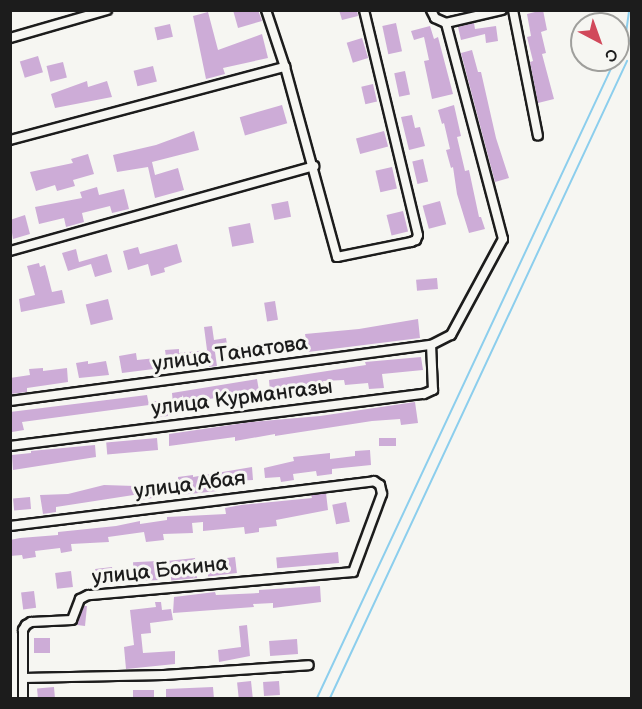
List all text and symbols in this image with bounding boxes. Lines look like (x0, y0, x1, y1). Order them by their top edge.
north arrow (570, 12, 630, 72)
text: С (600, 44, 621, 65)
street label: улица Танатова (151, 331, 309, 377)
street label: улица Курмангазы (150, 374, 334, 422)
street label: улица Абая (133, 466, 247, 504)
street label: улица Бокина (91, 551, 229, 591)

